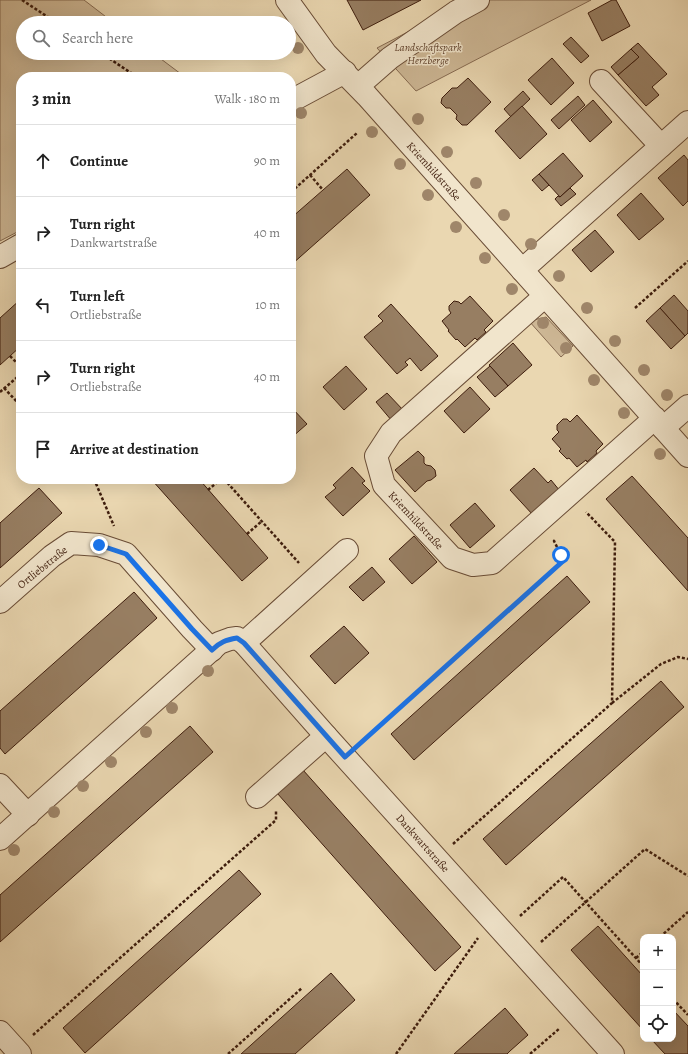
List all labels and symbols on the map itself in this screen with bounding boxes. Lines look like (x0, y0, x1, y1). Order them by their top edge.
park label: Landschaftspark Herzberge (394, 40, 462, 68)
street label: Kriemhildstraße (403, 139, 464, 204)
street label: Kriemhildstraße (385, 488, 447, 553)
route end (90, 536, 108, 554)
street label: Ortliebstraße (14, 542, 71, 592)
route start (552, 546, 570, 564)
street label: Dankwartstraße (392, 811, 453, 876)

